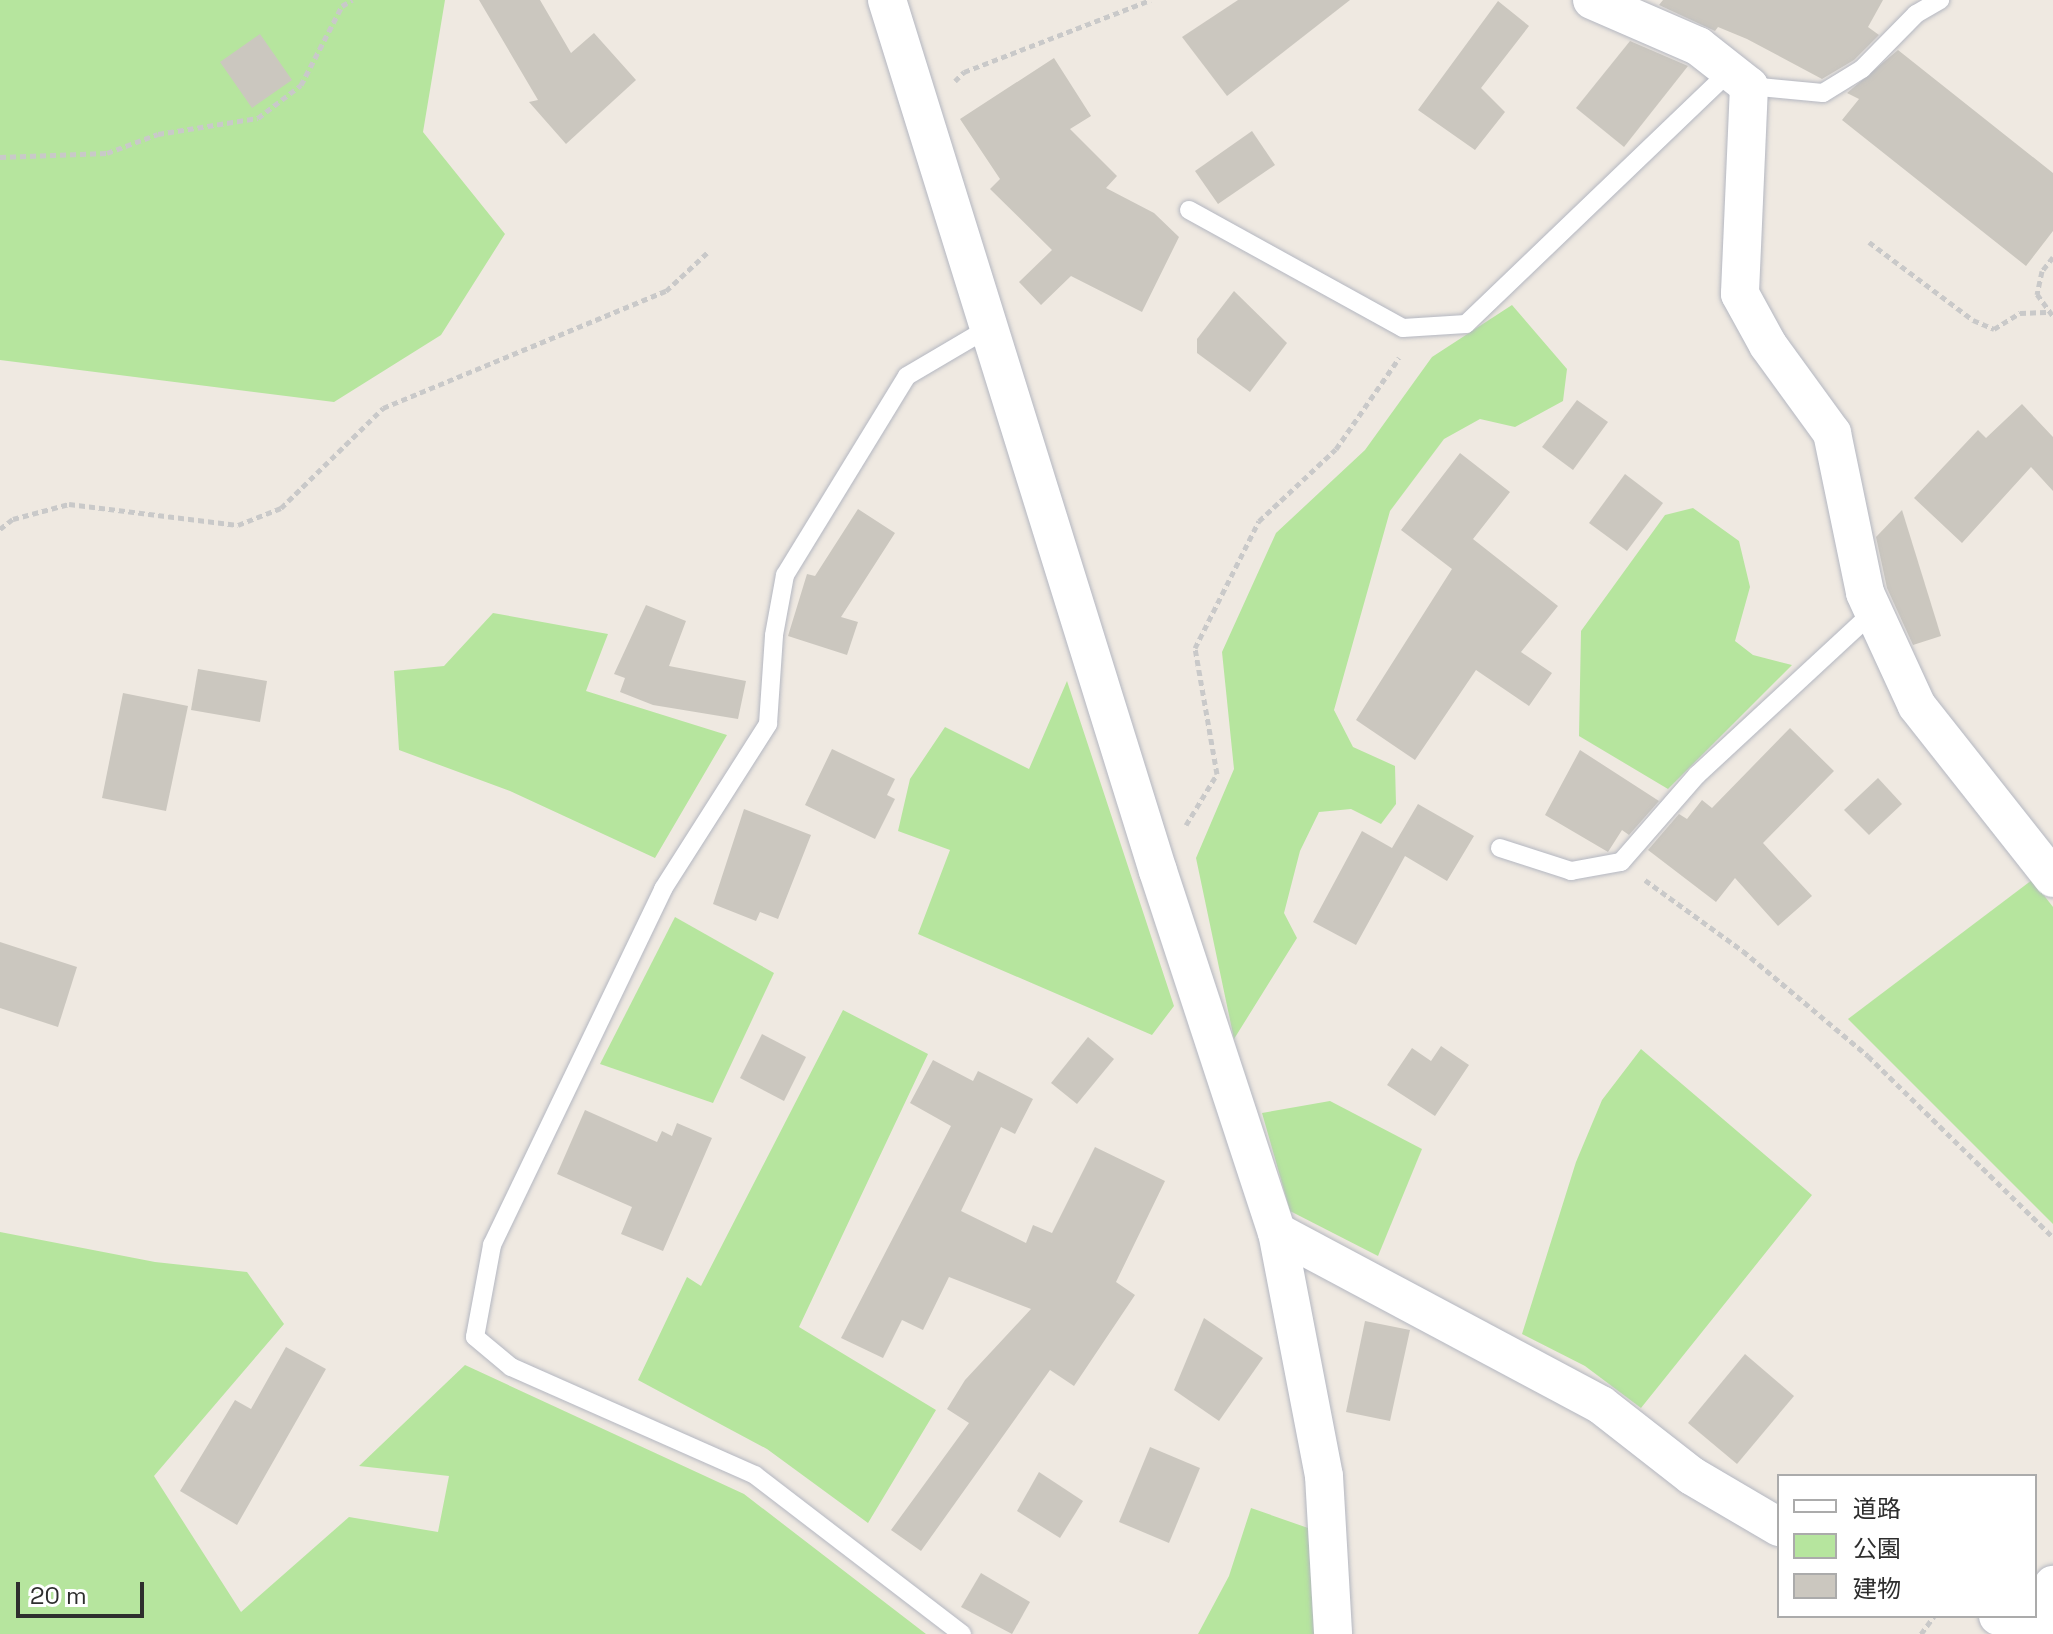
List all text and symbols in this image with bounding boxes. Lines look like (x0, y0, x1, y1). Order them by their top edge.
legend (1777, 1474, 2037, 1618)
text: 道路 (1853, 1493, 1901, 1524)
text: 公園 (1853, 1533, 1901, 1564)
scale bar (20, 1566, 148, 1616)
text: 建物 (1853, 1573, 1901, 1604)
text: 20 m (30, 1580, 87, 1611)

